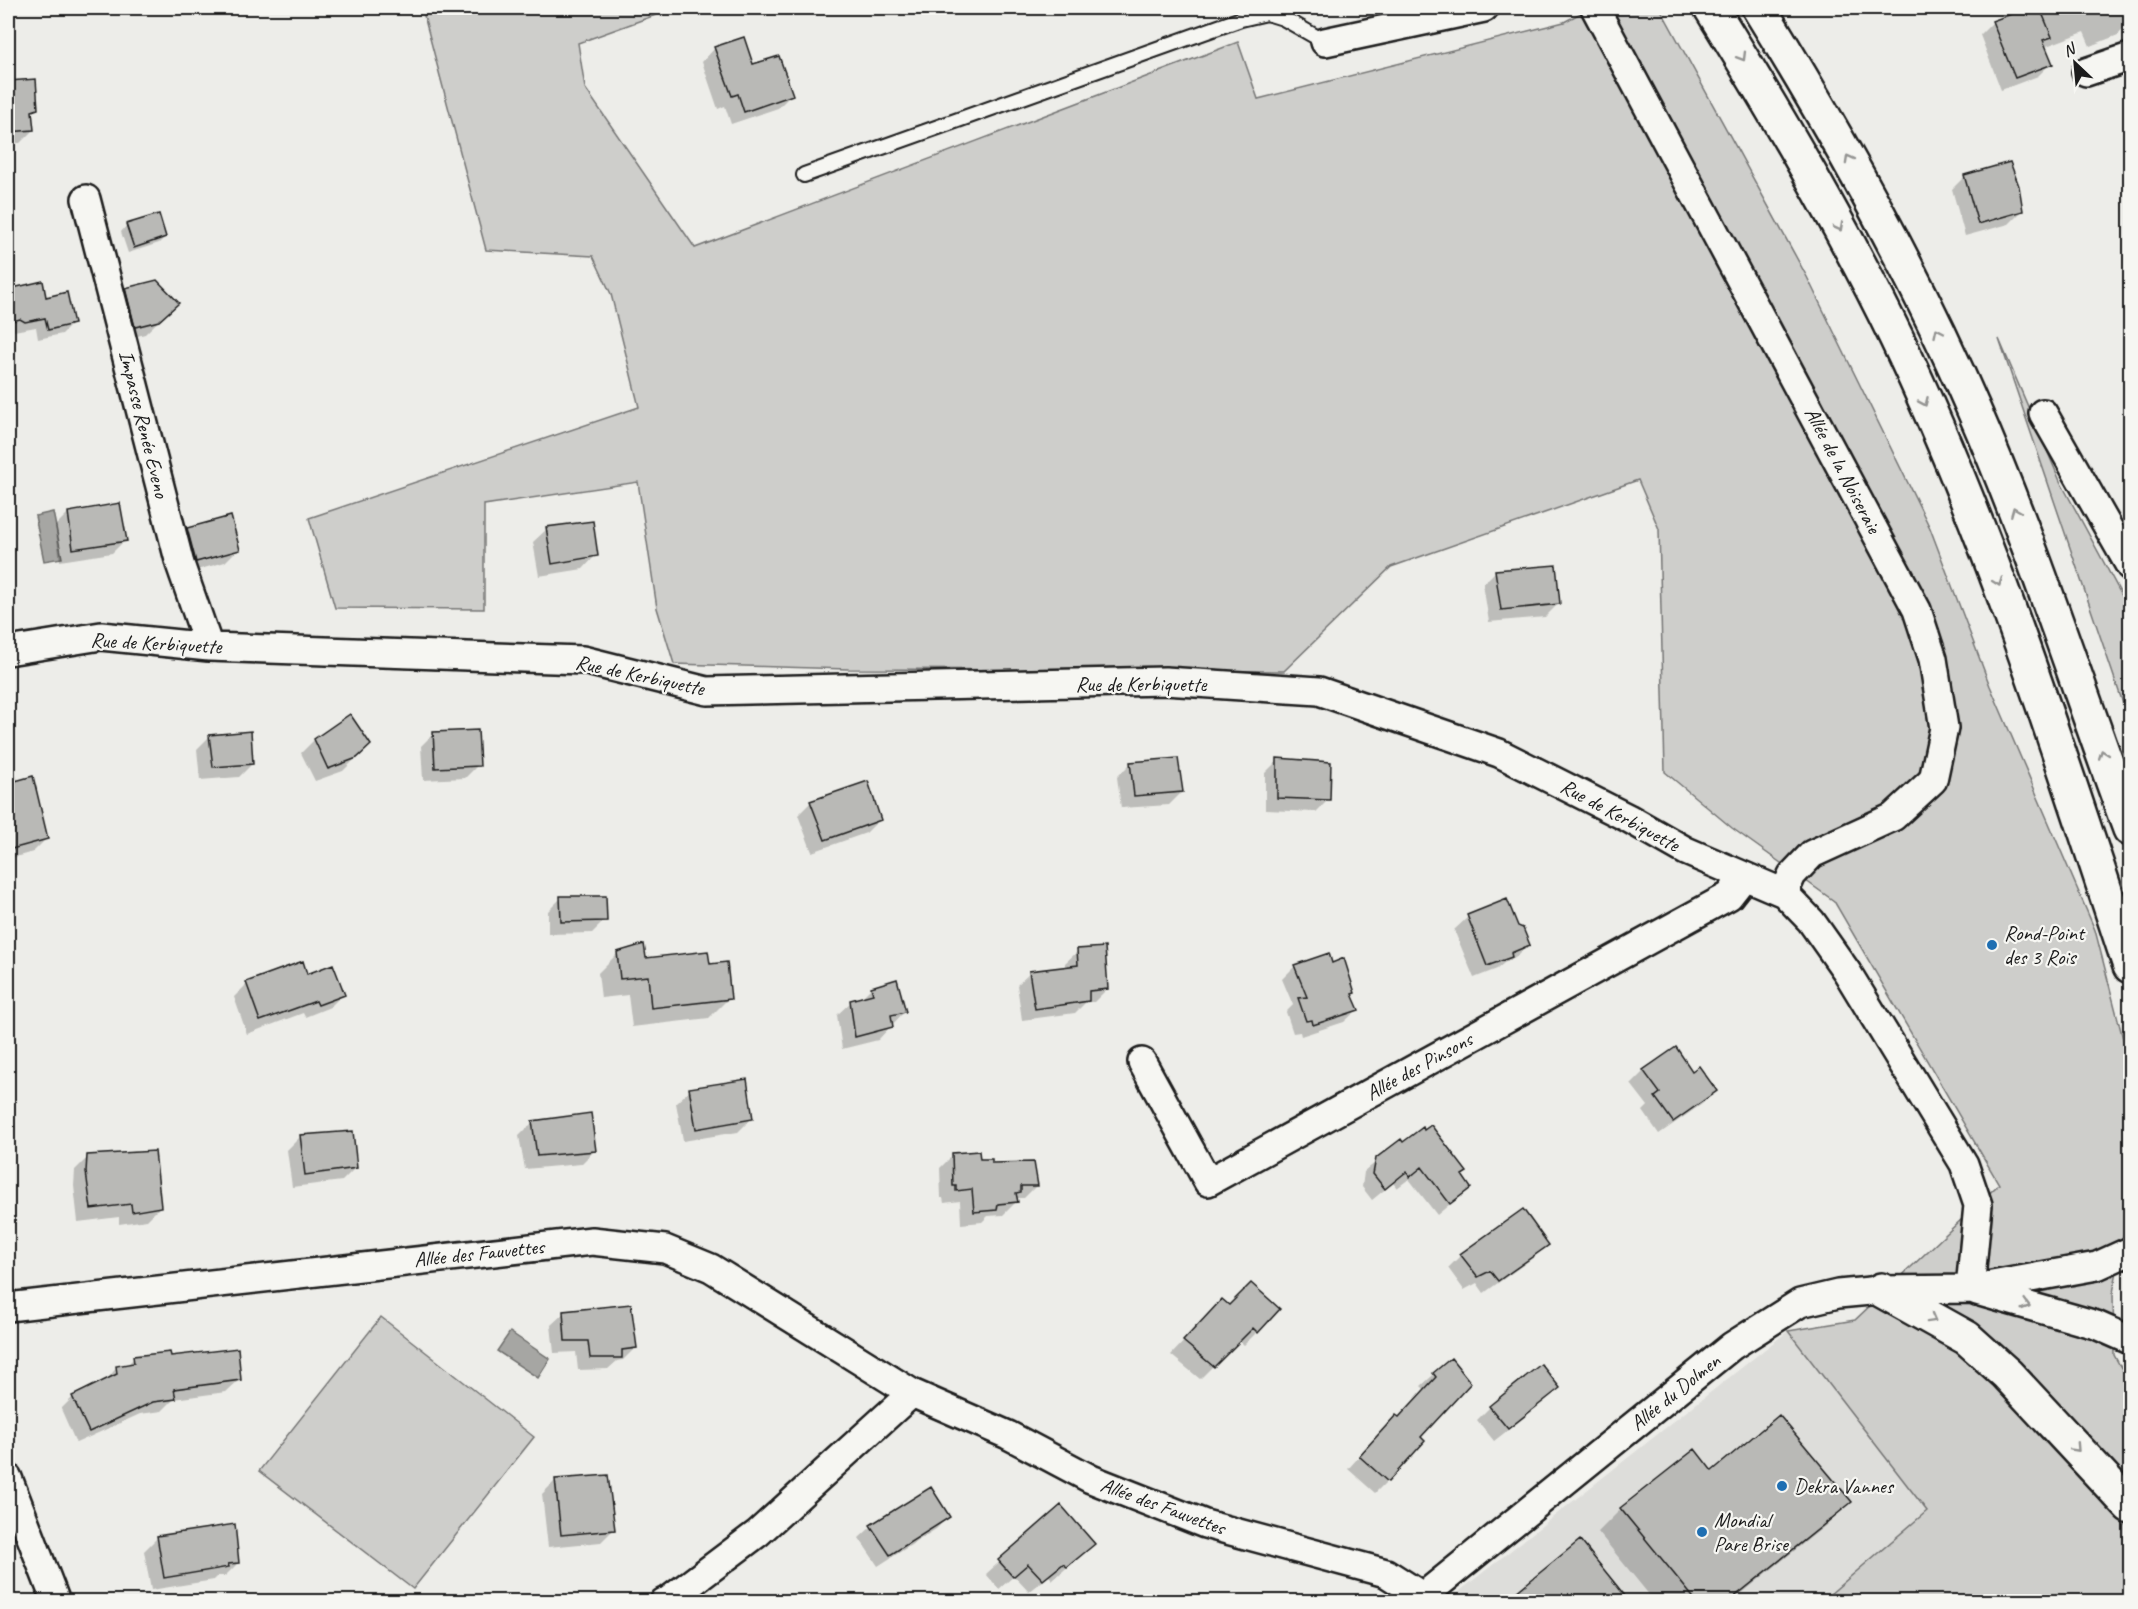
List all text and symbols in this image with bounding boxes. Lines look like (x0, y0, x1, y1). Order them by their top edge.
north arrow (2045, 33, 2105, 93)
text: N (2060, 38, 2080, 62)
one-way arrow (1734, 51, 1746, 61)
one-way arrow (1845, 155, 1856, 165)
one-way arrow (1832, 220, 1843, 231)
one-way arrow (1934, 328, 1946, 339)
street label: Impasse Renée Eveno (113, 348, 175, 502)
one-way arrow (1917, 395, 1929, 406)
street label: Allée de la Noiseraie (1799, 403, 1888, 539)
one-way arrow (2010, 507, 2022, 518)
one-way arrow (1991, 576, 2004, 587)
street label: Rue de Kerbiquette (90, 627, 223, 659)
street label: Rue de Kerbiquette (573, 649, 708, 702)
street label: Rue de Kerbiquette (1076, 671, 1208, 697)
one-way arrow (2097, 749, 2110, 760)
street label: Rue de Kerbiquette (1556, 773, 1685, 858)
place label: Rond-Point des 3 Rois (2004, 920, 2086, 970)
marker: Rond-Point des 3 Rois (1985, 938, 1999, 952)
street label: Allée des Pinsons (1361, 1025, 1479, 1106)
street label: Allée des Fauvettes (413, 1233, 547, 1273)
one-way arrow (2020, 1298, 2031, 1310)
one-way arrow (1926, 1312, 1936, 1323)
street label: Allée du Dolmen (1625, 1347, 1726, 1436)
one-way arrow (2069, 1441, 2080, 1452)
street label: Allée des Fauvettes (1097, 1471, 1231, 1541)
place label: Dekra Vannes (1794, 1473, 1895, 1499)
marker: Dekra Vannes (1775, 1479, 1789, 1493)
place label: Mondial Pare Brise (1714, 1507, 1790, 1557)
marker: Mondial Pare Brise (1695, 1525, 1709, 1539)

